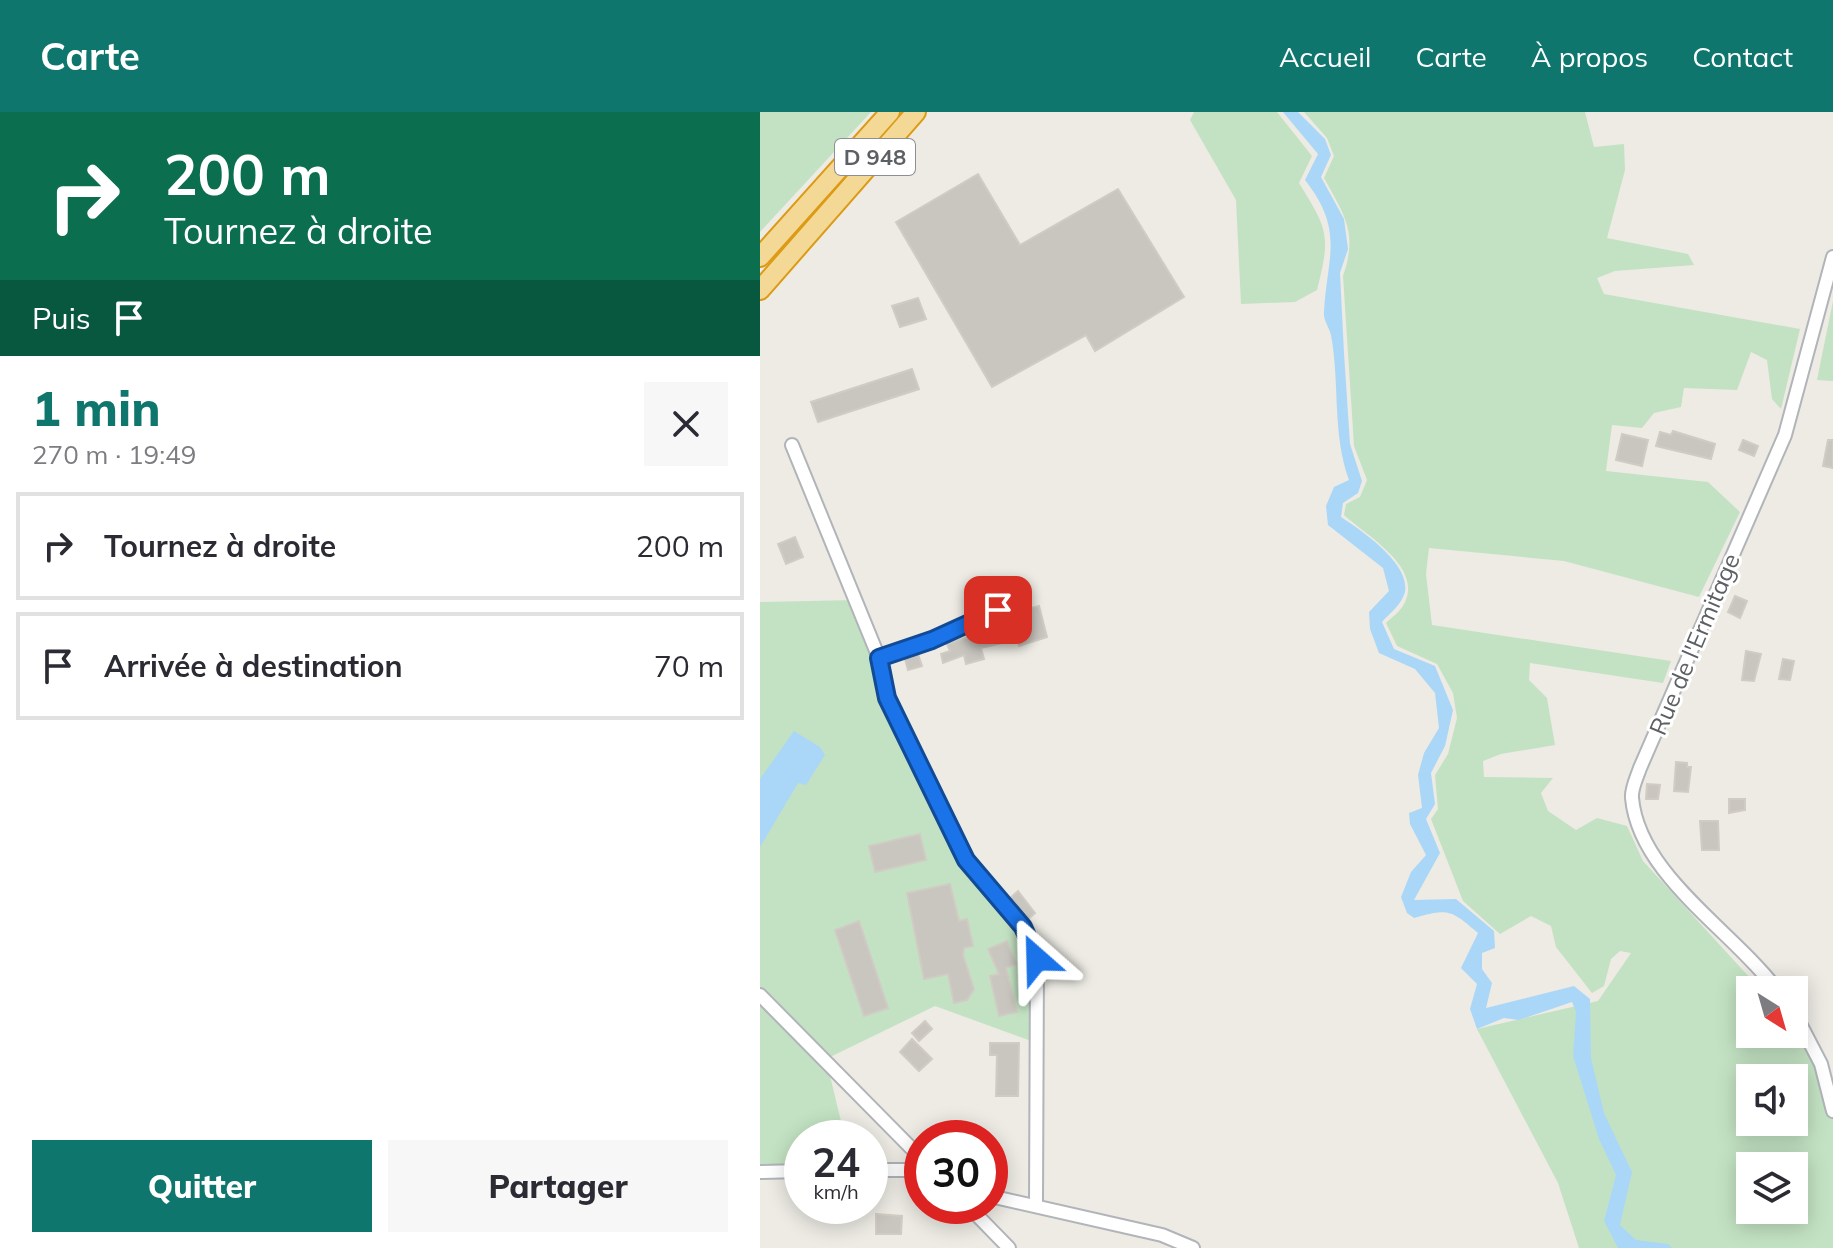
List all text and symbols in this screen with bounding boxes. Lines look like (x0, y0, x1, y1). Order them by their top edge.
text: Carte (40, 32, 140, 80)
text: Accueil (1279, 39, 1372, 74)
text: Carte (1416, 39, 1487, 74)
text: À propos (1531, 39, 1648, 74)
text: Contact (1692, 39, 1793, 74)
text: 200 m (164, 139, 331, 209)
road number: D 948 (835, 139, 915, 175)
icon: right (32, 144, 136, 248)
text: Tournez à droite (164, 208, 433, 253)
icon: arrive (107, 296, 151, 340)
text: Puis (32, 299, 91, 337)
text: 1 min (32, 378, 161, 438)
button: close (644, 382, 728, 466)
text: 270 m · 19:49 (32, 438, 196, 471)
icon: right (36, 524, 80, 568)
text: Tournez à droite (104, 527, 336, 565)
text: 200 m (636, 527, 724, 565)
street label: Rue de l'Ermitage (1642, 549, 1746, 739)
pin (964, 576, 1032, 644)
icon: arrive (976, 588, 1020, 632)
icon: arrive (36, 644, 80, 688)
text: Arrivée à destination (104, 647, 403, 685)
text: 70 m (654, 647, 724, 685)
position arrow (995, 917, 1079, 1001)
north arrow (1736, 976, 1808, 1048)
map controls (1736, 976, 1808, 1224)
button: sound (1736, 1064, 1808, 1136)
speed limit sign: 30 (904, 1120, 1008, 1224)
text: 24 (812, 1137, 860, 1187)
button: Quitter (32, 1140, 372, 1232)
button: Partager (388, 1140, 728, 1232)
button: layers (1736, 1152, 1808, 1224)
text: km/h (813, 1179, 859, 1204)

